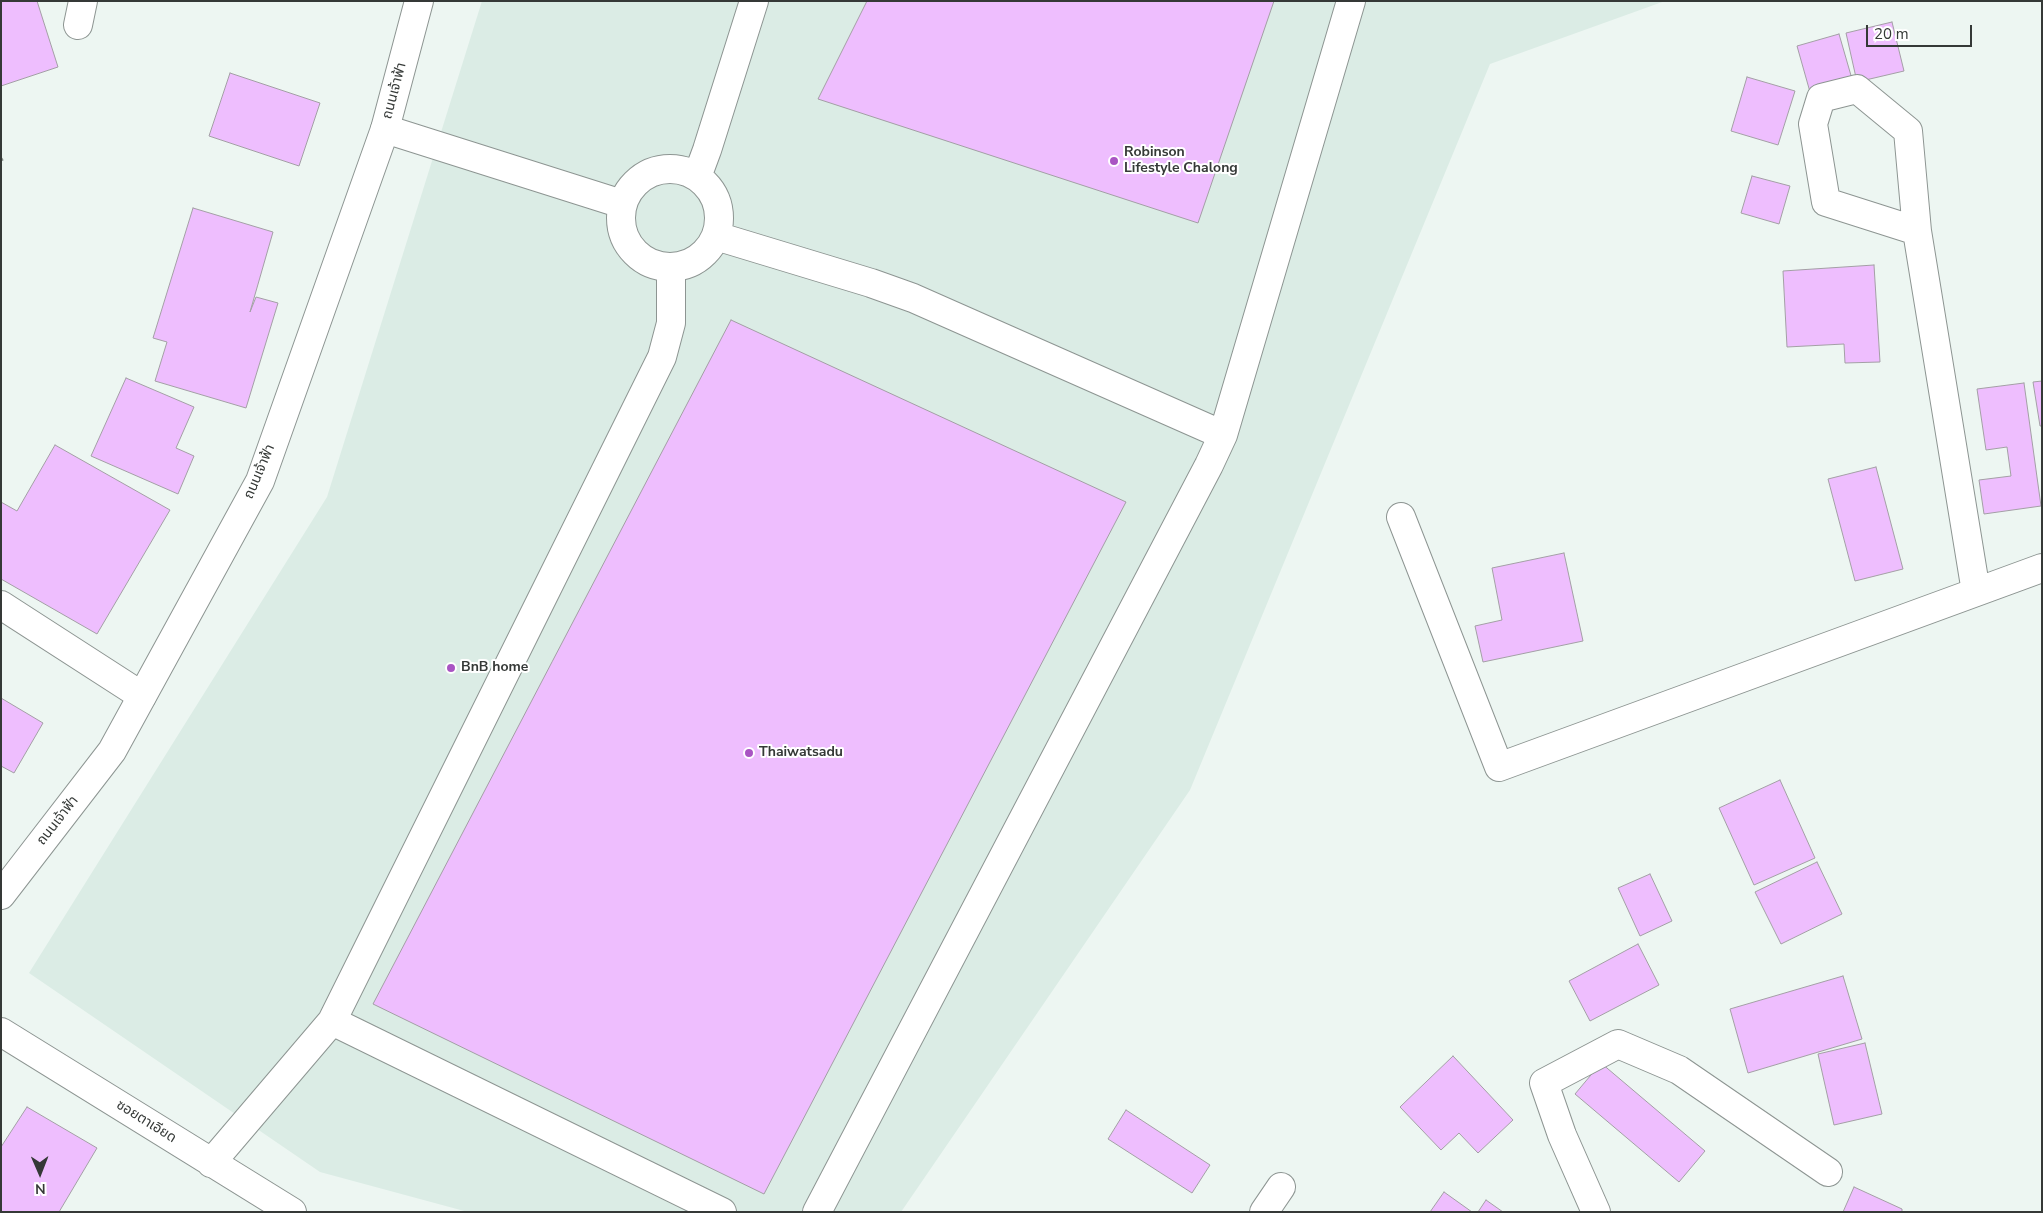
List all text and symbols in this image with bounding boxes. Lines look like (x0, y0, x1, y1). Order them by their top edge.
scale bar (1868, 15, 1974, 47)
text: 20 m (1874, 24, 1909, 44)
street label: ถนนเจ้าฟ้า (379, 61, 411, 121)
place label: Robinson Lifestyle Chalong (1124, 145, 1238, 178)
marker: Robinson Lifestyle Chalong (1108, 155, 1120, 167)
street label: ถนนเจ้าฟ้า (241, 442, 279, 502)
place label: BnB home (461, 660, 528, 676)
marker: BnB home (445, 662, 457, 674)
place label: Thaiwatsadu (759, 745, 843, 761)
marker: Thaiwatsadu (743, 747, 755, 759)
street label: ถนนเจ้าฟ้า (34, 793, 82, 849)
street label: ซอยตาเอียด (113, 1097, 179, 1147)
north arrow (15, 1148, 65, 1198)
text: N (35, 1179, 46, 1198)

